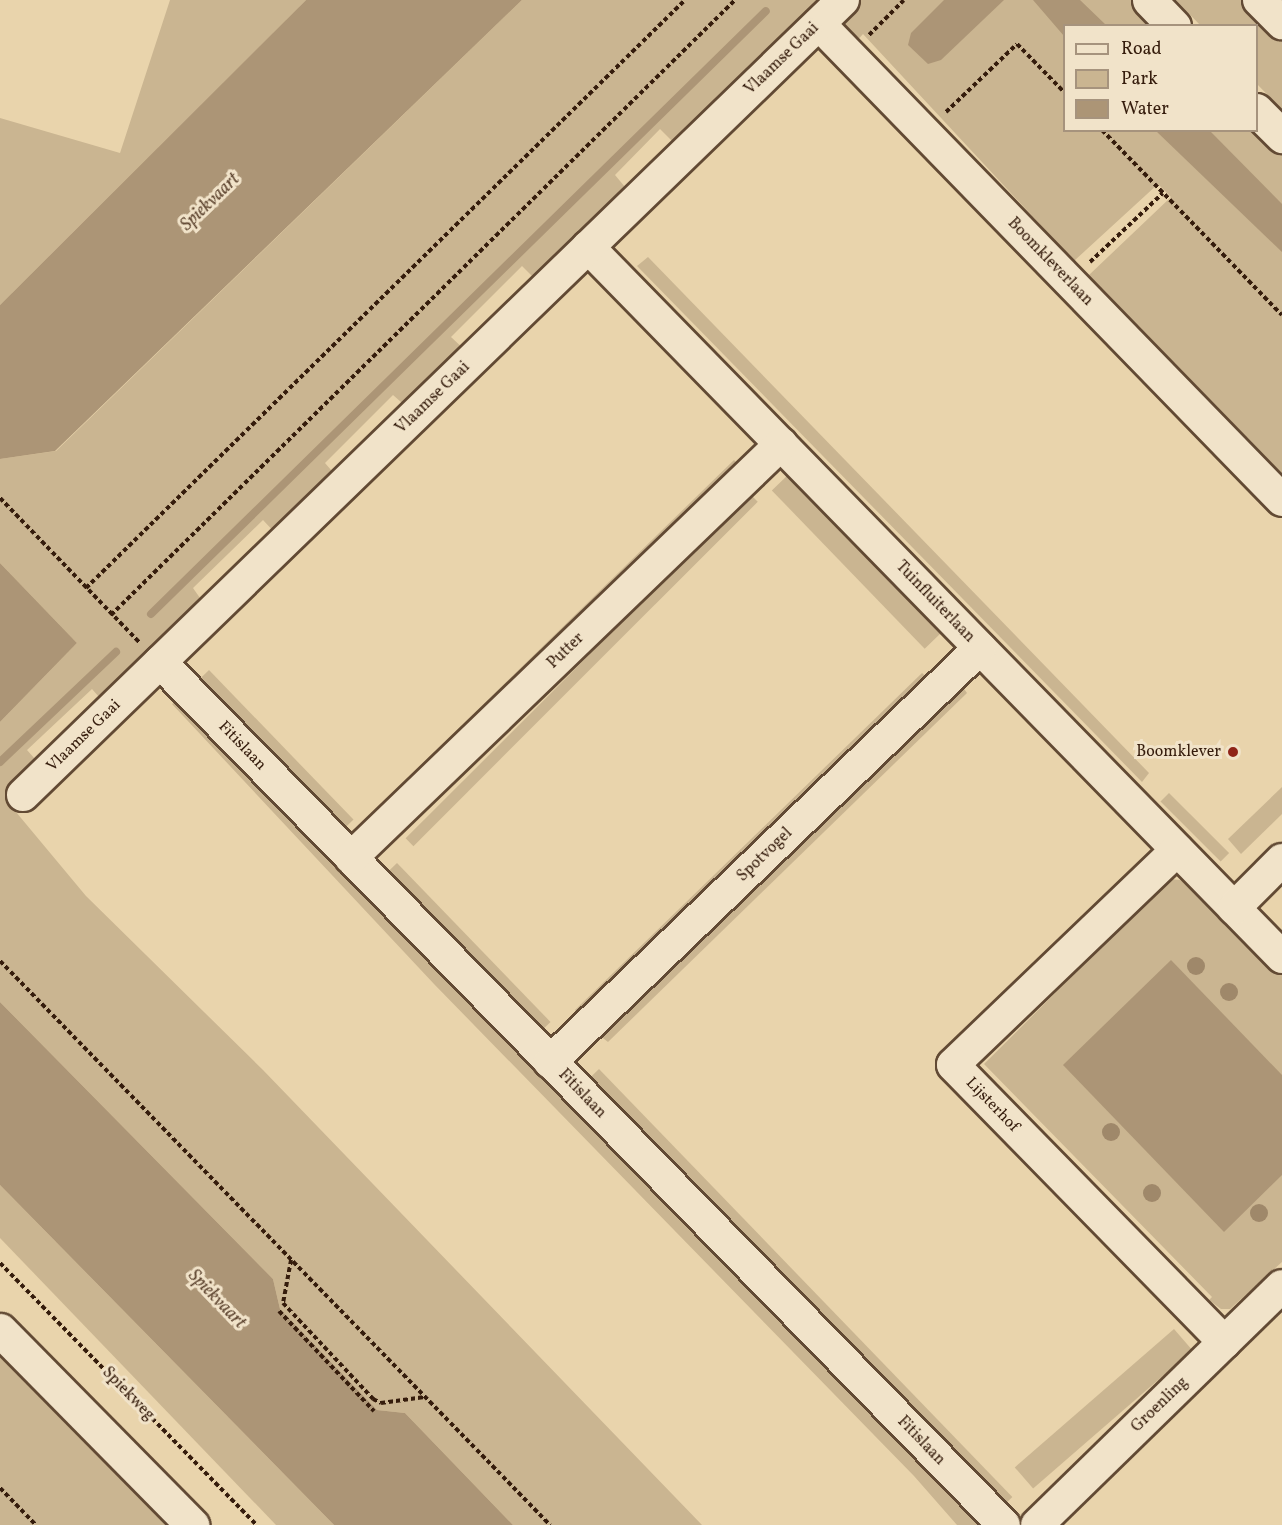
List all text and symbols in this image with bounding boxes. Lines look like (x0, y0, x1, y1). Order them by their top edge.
street label: Vlaamse Gaai (741, 19, 823, 99)
legend (1063, 24, 1258, 132)
text: Road (1121, 37, 1162, 62)
text: Park (1121, 67, 1158, 92)
text: Water (1121, 97, 1169, 122)
water label: Spiekvaart (177, 170, 245, 236)
street label: Boomkleverlaan (1003, 214, 1097, 310)
street label: Vlaamse Gaai (392, 358, 474, 438)
street label: Tuinfluiterlaan (891, 557, 979, 647)
street label: Putter (544, 629, 588, 673)
street label: Vlaamse Gaai (43, 696, 125, 776)
street label: Fitislaan (214, 717, 270, 775)
place label: Boomklever (1136, 742, 1221, 762)
marker: Boomklever (1226, 745, 1240, 759)
street label: Spotvogel (733, 824, 797, 886)
street label: Fitislaan (554, 1065, 610, 1123)
street label: Lijsterhof (961, 1074, 1023, 1136)
water label: Spiekvaart (183, 1266, 249, 1334)
street label: Spiekweg (98, 1363, 158, 1425)
street label: Groenling (1128, 1373, 1192, 1437)
street label: Fitislaan (893, 1412, 949, 1470)

